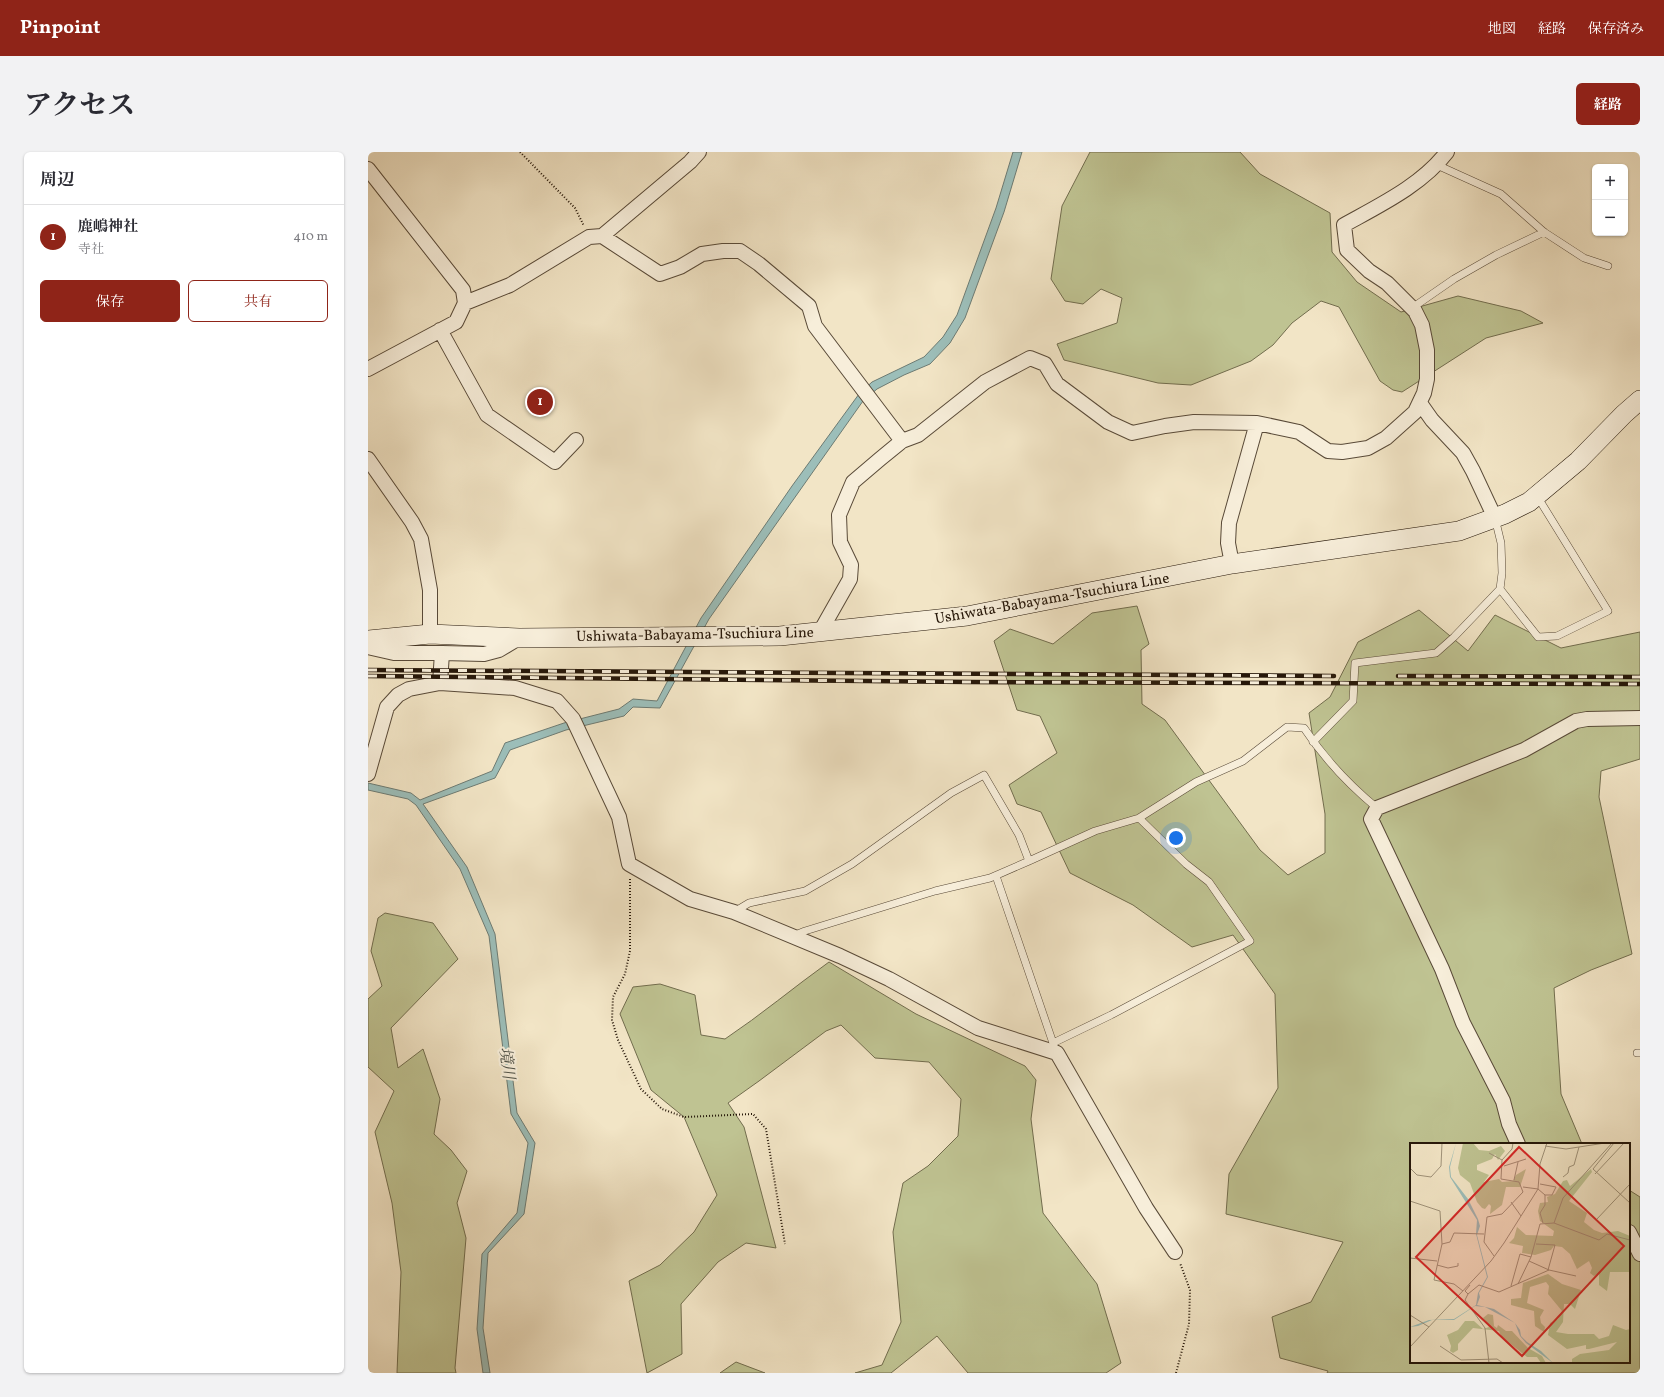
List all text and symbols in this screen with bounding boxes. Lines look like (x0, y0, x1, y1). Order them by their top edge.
text: Pinpoint (20, 15, 100, 41)
text: 地図 (1488, 20, 1516, 39)
text: 経路 (1538, 20, 1566, 39)
text: 保存済み (1588, 20, 1644, 39)
button: 経路 (1576, 83, 1640, 125)
text: アクセス (24, 87, 135, 126)
map controls (1592, 164, 1628, 236)
button: + (1592, 164, 1628, 200)
text: 周辺 (40, 169, 74, 192)
button: − (1592, 200, 1628, 236)
text: 鹿嶋神社 (78, 217, 138, 238)
text: 1 (50, 228, 56, 246)
text: 410 m (293, 228, 328, 246)
text: 寺社 (78, 241, 104, 259)
button: 保存 (40, 280, 180, 322)
button: 共有 (188, 280, 328, 322)
pin: 1 (527, 387, 553, 417)
street label: Ushiwata-Babayama-Tsuchiura Line (933, 568, 1171, 630)
street label: Ushiwata-Babayama-Tsuchiura Line (576, 623, 814, 648)
your location (1166, 828, 1186, 848)
water label: 境川 (493, 1046, 519, 1082)
inset map (1410, 1143, 1630, 1363)

